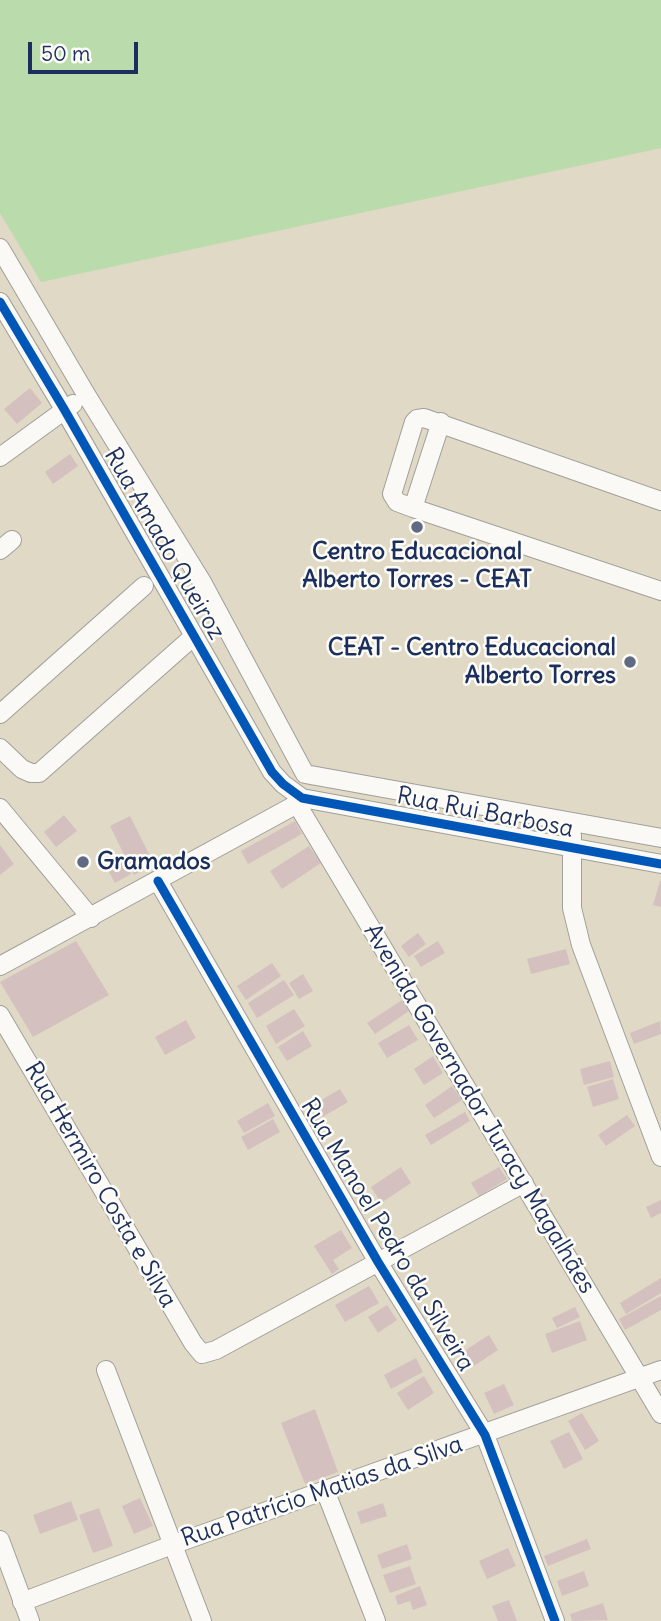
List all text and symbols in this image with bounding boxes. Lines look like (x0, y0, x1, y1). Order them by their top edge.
scale bar (32, 28, 142, 72)
text: 50 m (41, 40, 90, 67)
street label: Rua Amado Queiroz (97, 443, 231, 645)
marker: Centro Educacional Alberto Torres - CEAT (409, 519, 425, 535)
place label: Centro Educacional Alberto Torres - CEAT (302, 538, 532, 594)
place label: CEAT - Centro Educacional Alberto Torres (328, 634, 616, 690)
marker: CEAT - Centro Educacional Alberto Torres (622, 654, 638, 670)
street label: Rua Rui Barbosa (394, 782, 576, 844)
place label: Gramados (97, 848, 211, 876)
marker: Gramados (75, 854, 91, 870)
street label: Avenida Governador Juracy Magalhães (357, 919, 601, 1299)
street label: Rua Hermiro Costa e Silva (18, 1057, 182, 1313)
street label: Rua Manoel Pedro da Silveira (294, 1093, 480, 1377)
street label: Rua Patrício Matias da Silva (178, 1430, 466, 1554)

